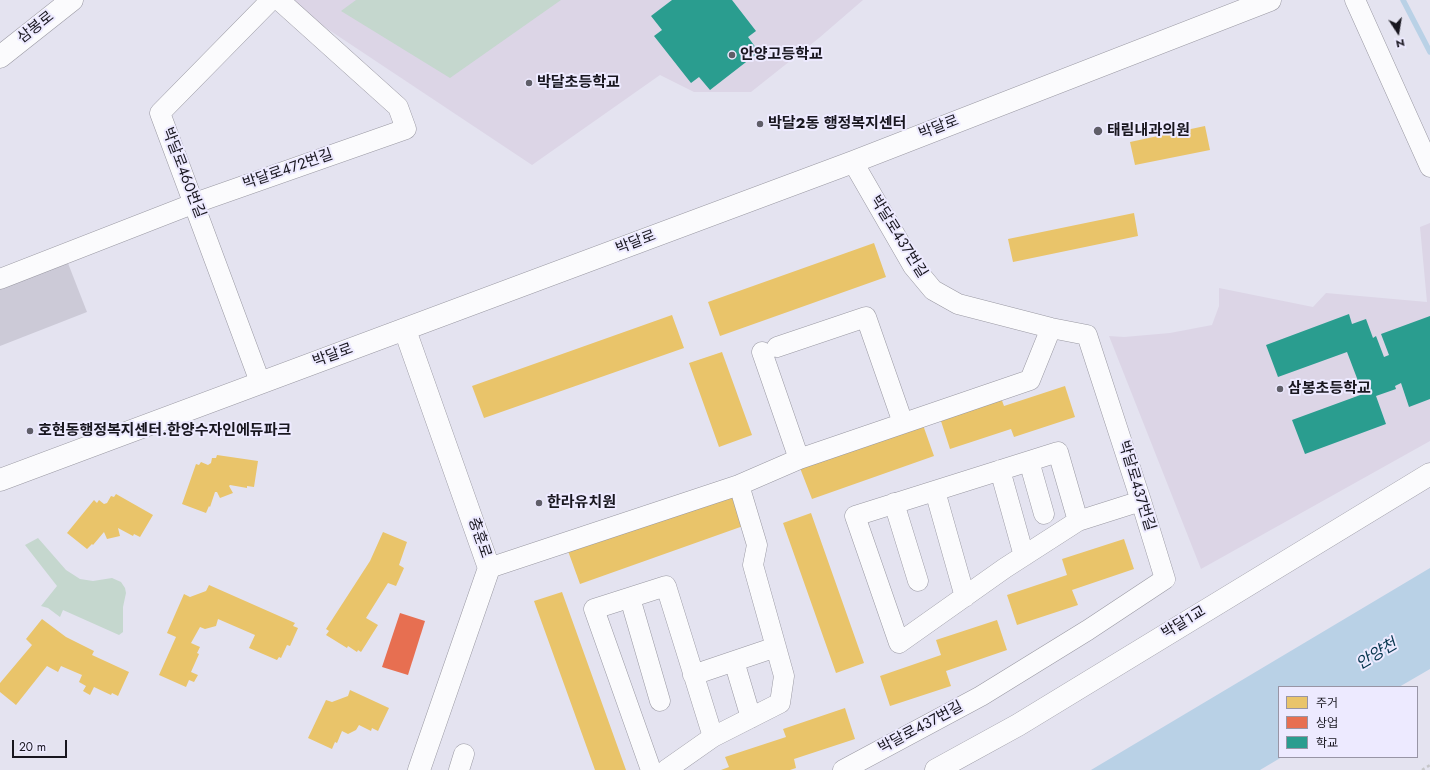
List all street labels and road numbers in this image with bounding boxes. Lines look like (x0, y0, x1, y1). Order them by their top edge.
street label: 삼봉로 (14, 8, 58, 48)
street label: 박달로 (916, 112, 962, 144)
street label: 박달로460번길 (158, 125, 208, 221)
street label: 박달로472번길 (241, 146, 335, 194)
street label: 박달로437번길 (866, 193, 930, 281)
street label: 박달로 (613, 227, 659, 259)
street label: 박달로 (310, 340, 356, 372)
street label: 박달로437번길 (1114, 439, 1158, 533)
street label: 충훈로 (464, 515, 494, 561)
street label: 박달1교 (1159, 603, 1209, 643)
street label: 박달로437번길 (875, 698, 967, 758)

